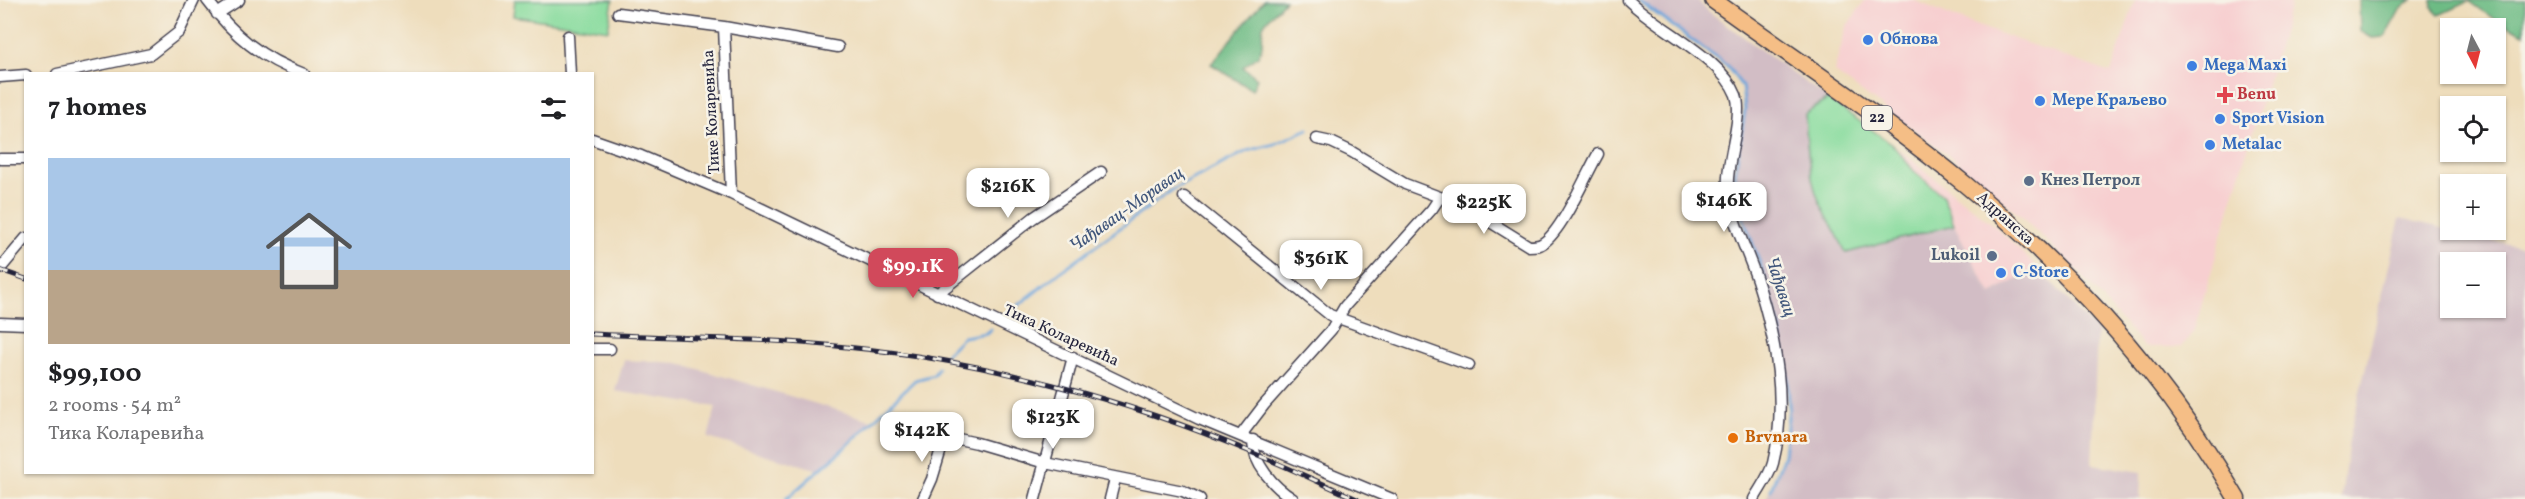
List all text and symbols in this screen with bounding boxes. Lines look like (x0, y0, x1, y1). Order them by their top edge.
north arrow (2440, 18, 2506, 84)
map controls (2440, 18, 2506, 318)
place label: Обнова (1880, 29, 1939, 51)
marker: Обнова (1861, 33, 1875, 47)
street label: Тике Коларевића (698, 49, 726, 175)
place label: Mega Maxi (2204, 55, 2287, 77)
marker: Mega Maxi (2185, 59, 2199, 73)
place label: Benu (2237, 84, 2276, 106)
marker: Benu (2218, 88, 2232, 102)
text: 7 homes (48, 90, 147, 126)
place label: Мере Краљево (2052, 90, 2167, 112)
icon: filters (537, 92, 570, 125)
marker: Мере Краљево (2033, 94, 2047, 108)
button: locate (2440, 96, 2506, 162)
road number: 22 (1862, 106, 1892, 130)
place label: Sport Vision (2232, 108, 2325, 130)
marker: Sport Vision (2213, 112, 2227, 126)
place label: Metalac (2222, 134, 2282, 156)
marker: Metalac (2203, 138, 2217, 152)
water label: Чађавац-Моравац (1065, 161, 1189, 259)
pin: $216K (966, 168, 1050, 219)
place label: Кнез Петрол (2041, 170, 2140, 192)
text: $216K (980, 173, 1036, 201)
marker: Кнез Петрол (2022, 174, 2036, 188)
button: + (2440, 174, 2506, 240)
pin: $146K (1682, 182, 1766, 233)
pin: $225K (1442, 184, 1526, 235)
text: $146K (1696, 187, 1752, 215)
street label: Адранска (1971, 187, 2039, 251)
text: $225K (1456, 189, 1512, 217)
icon: home (255, 197, 363, 305)
pin: $361K (1279, 240, 1363, 291)
text: $361K (1294, 245, 1348, 273)
place label: Lukoil (1931, 245, 1981, 267)
pin: $99.1K (864, 248, 962, 299)
marker: Lukoil (1985, 249, 1999, 263)
button: − (2440, 252, 2506, 318)
text: $99.1K (882, 253, 944, 281)
water label: Чађавац (1759, 254, 1801, 320)
place label: C-Store (2013, 262, 2069, 284)
marker: C-Store (1994, 266, 2008, 280)
street label: Тика Коларевића (1000, 300, 1122, 372)
text: $99,100 (48, 356, 142, 392)
text: 2 rooms · 54 m² (48, 392, 181, 420)
pin: $123K (1011, 399, 1095, 450)
text: $123K (1026, 404, 1080, 432)
pin: $142K (880, 412, 964, 463)
text: $142K (894, 417, 950, 445)
text: Тика Коларевића (48, 420, 205, 448)
place label: Brvnara (1745, 427, 1808, 449)
marker: Brvnara (1726, 431, 1740, 445)

